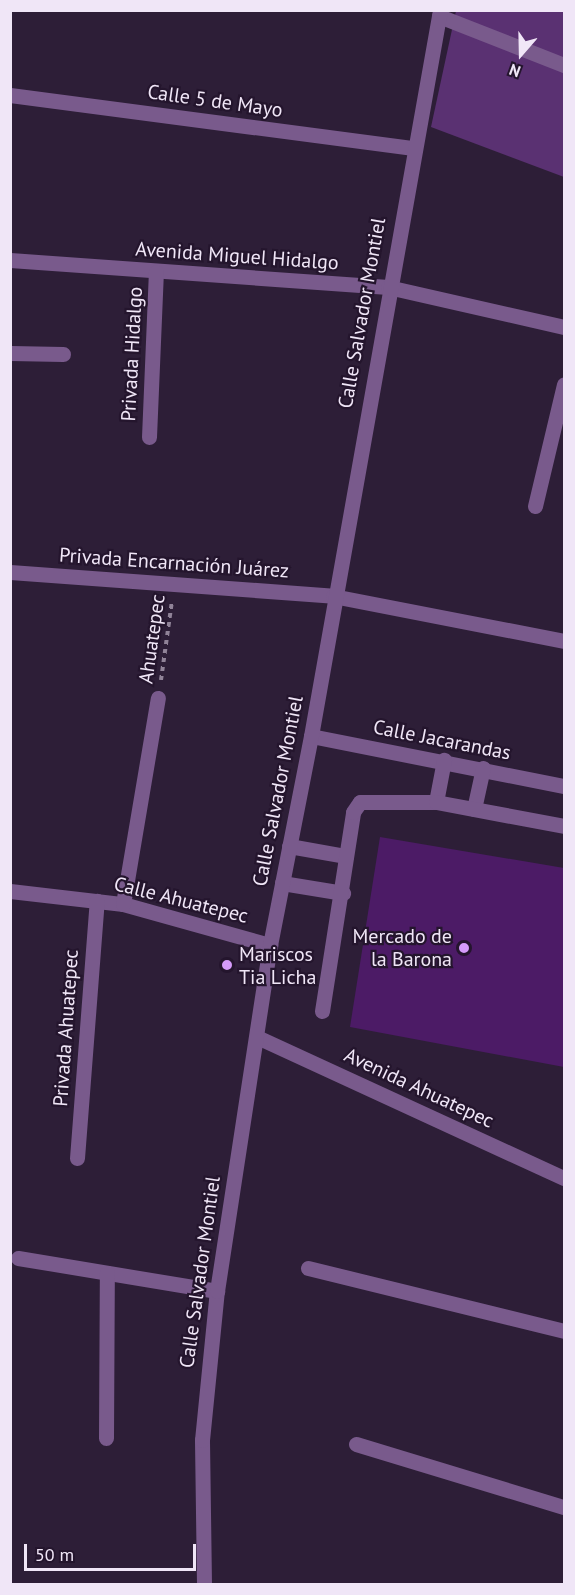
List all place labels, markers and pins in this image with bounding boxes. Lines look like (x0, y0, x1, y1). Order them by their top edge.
place label: Mercado de la Barona (353, 924, 452, 971)
marker: Mercado de la Barona (457, 941, 471, 955)
place label: Mariscos Tia Licha (239, 942, 316, 989)
marker: Mariscos Tia Licha (220, 958, 234, 972)

